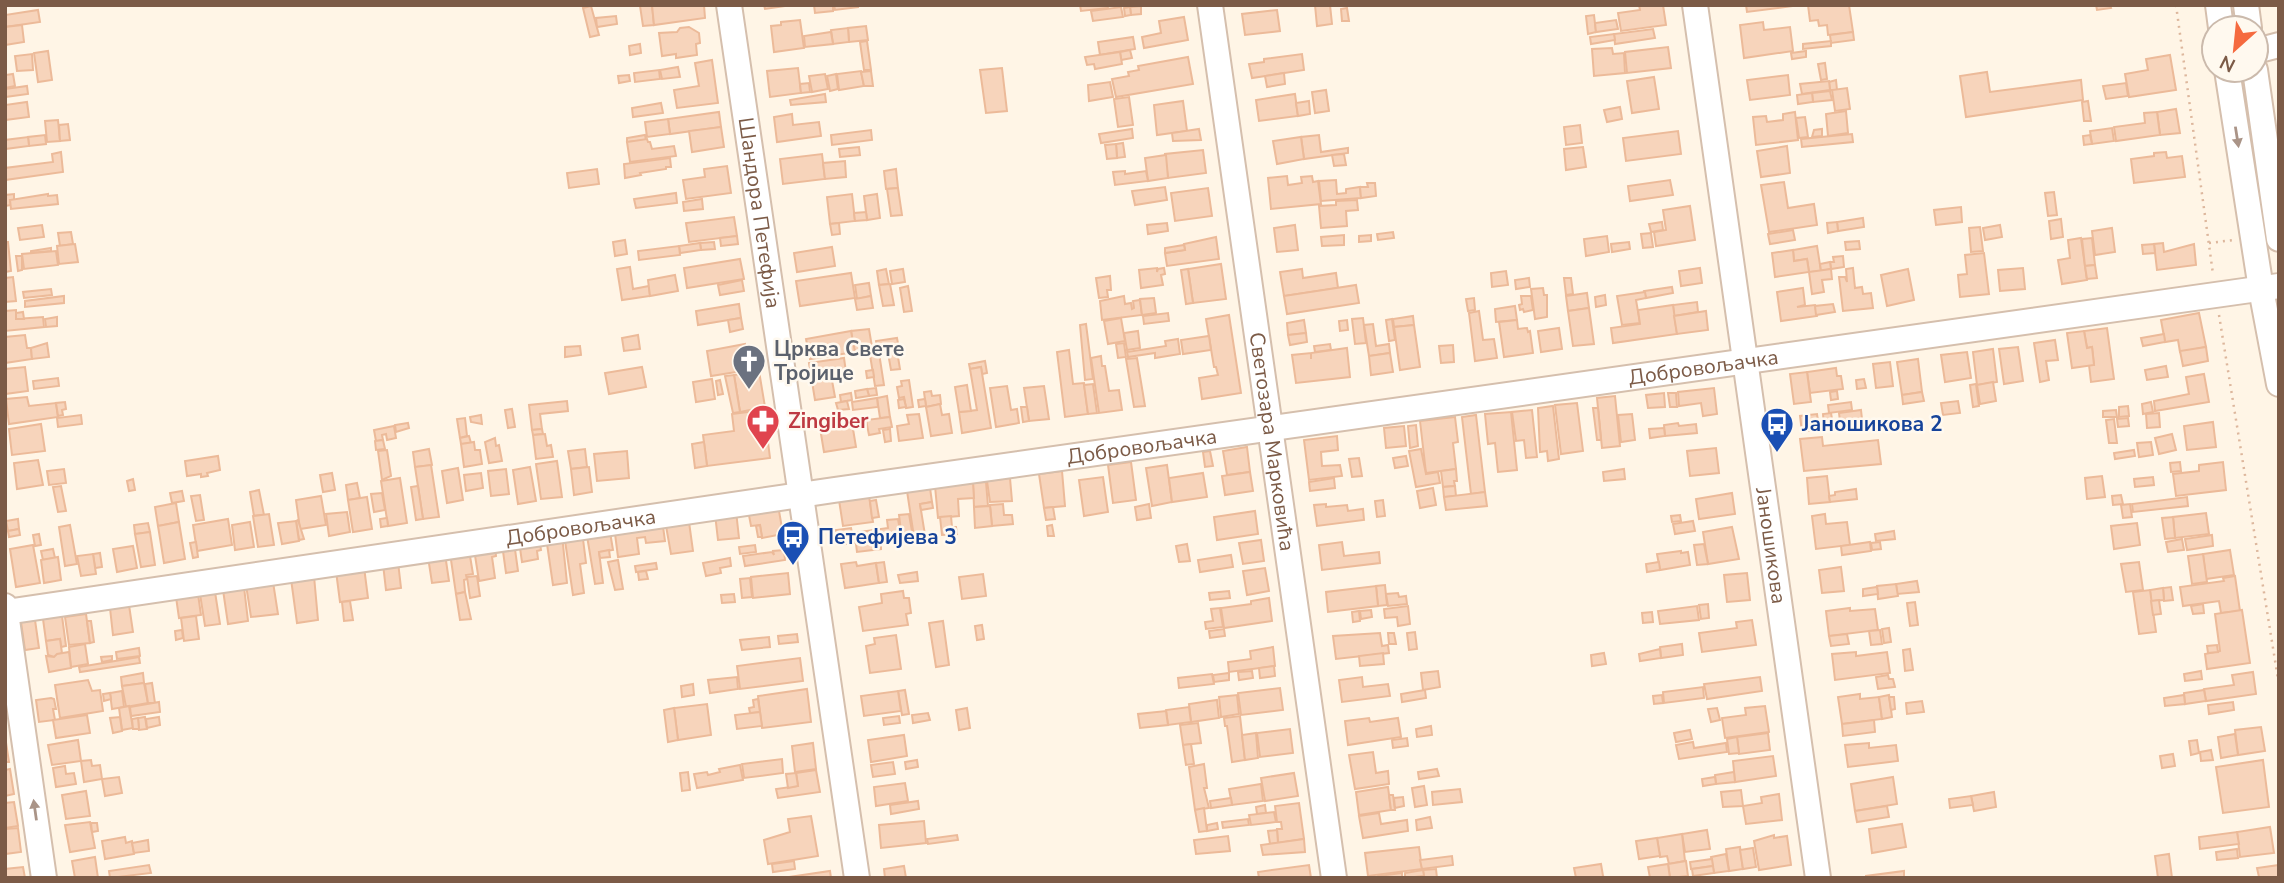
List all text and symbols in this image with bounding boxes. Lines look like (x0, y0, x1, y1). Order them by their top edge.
north arrow (2200, 14, 2270, 84)
text: N (2215, 48, 2240, 78)
street label: Шандора Петефија (732, 115, 787, 310)
one-way arrow (2232, 127, 2243, 149)
street label: Светозара Марковића (1243, 330, 1301, 553)
place label: Црква Свете Тројице (774, 335, 904, 387)
church icon: Црква Свете Тројице (730, 342, 768, 391)
street label: Добровољачка (1627, 343, 1780, 392)
pharmacy icon: Zingiber (744, 402, 782, 451)
bus stop icon: Јаношикова 2 (1758, 405, 1796, 454)
place label: Zingiber (788, 407, 869, 435)
place label: Јаношикова 2 (1801, 410, 1943, 438)
street label: Добровољачка (1065, 422, 1219, 471)
street label: Јаношикова (1749, 485, 1793, 606)
street label: Добровољачка (504, 502, 658, 552)
bus stop icon: Петефијева 3 (774, 518, 812, 567)
place label: Петефијева 3 (818, 523, 957, 551)
one-way arrow (29, 799, 40, 821)

